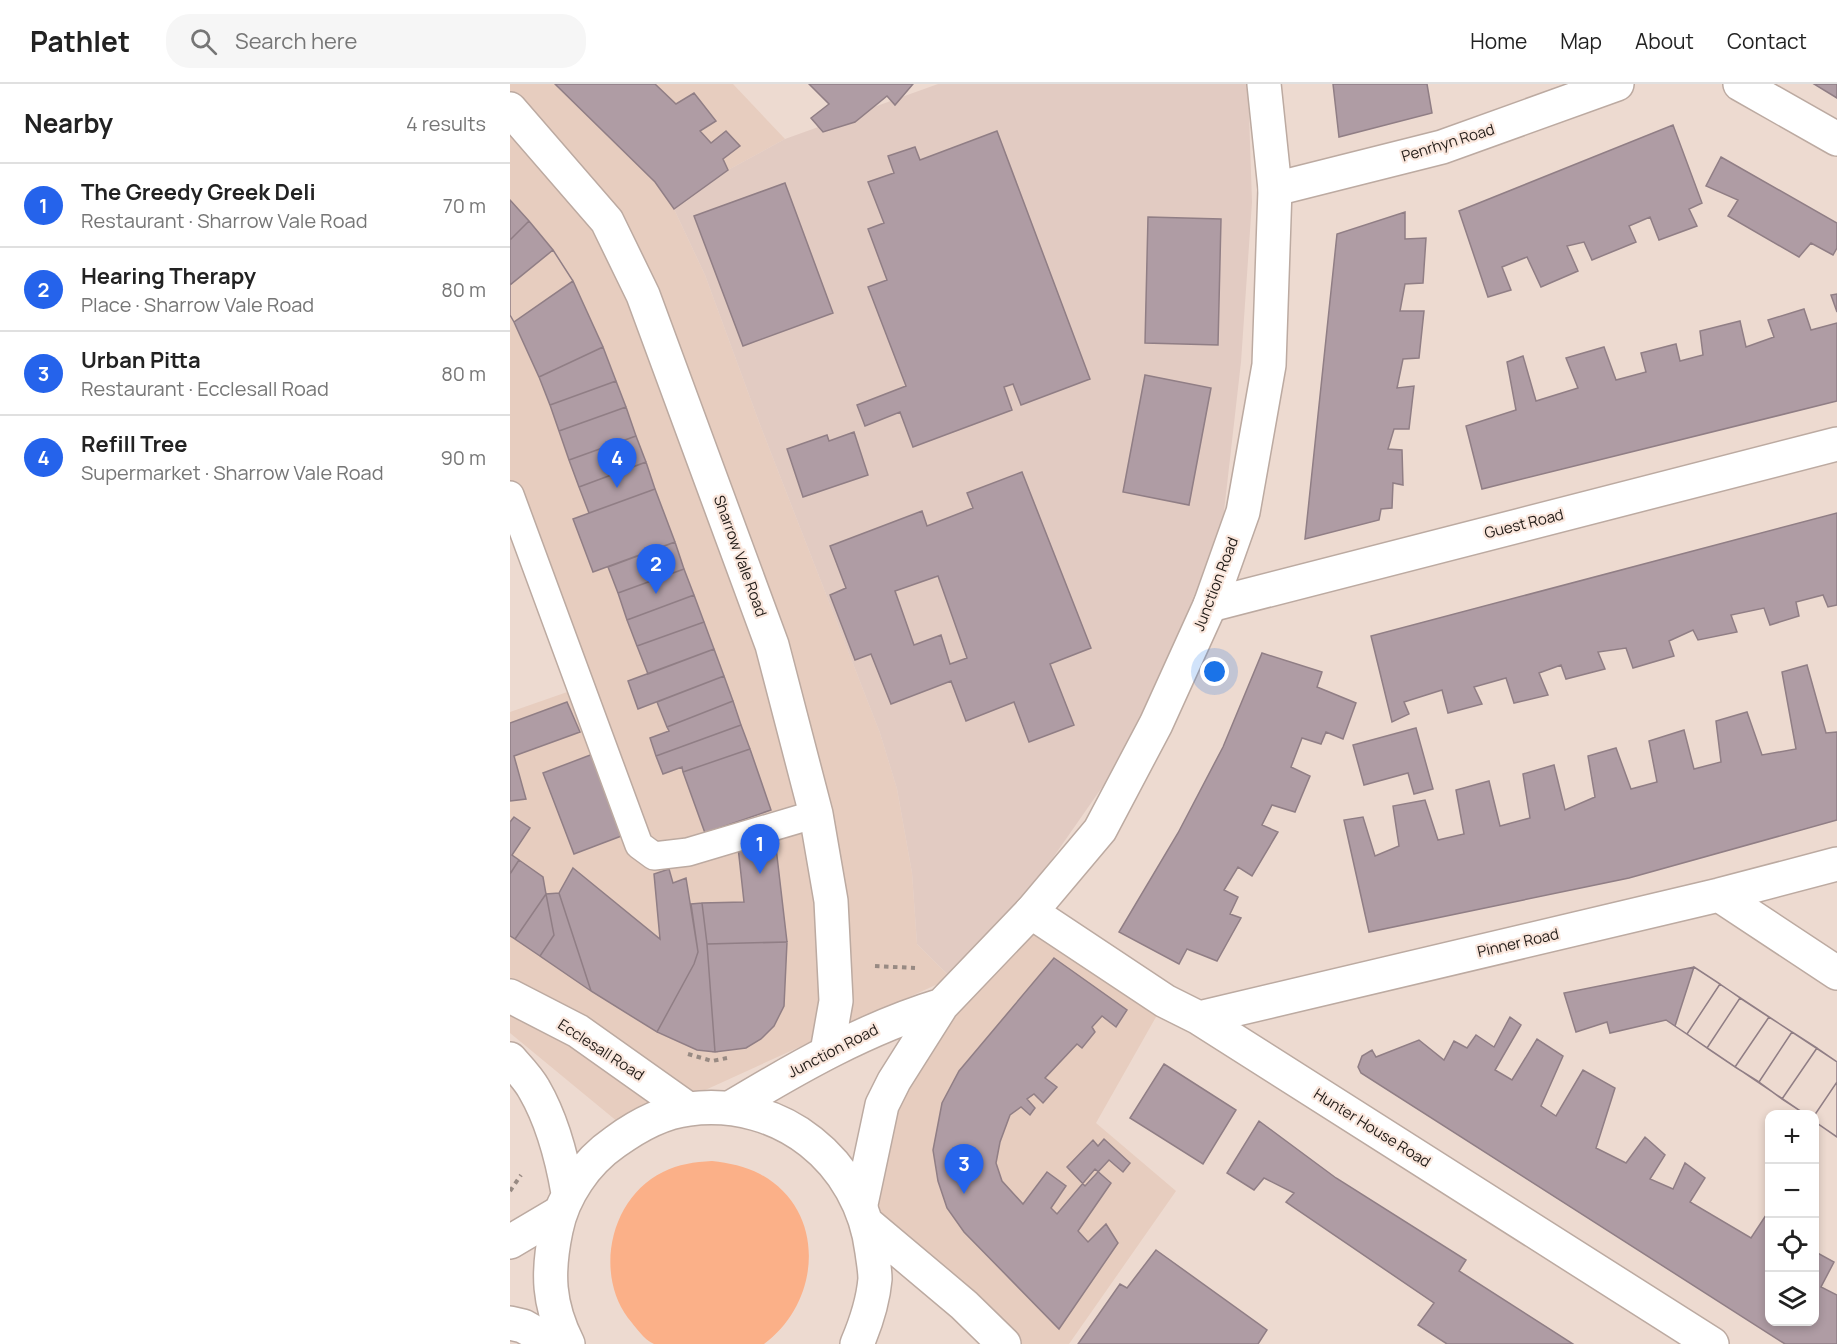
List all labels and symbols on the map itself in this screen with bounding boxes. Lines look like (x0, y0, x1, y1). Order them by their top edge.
street label: Penrhyn Road (1399, 118, 1497, 167)
pin: 4 (598, 438, 636, 488)
street label: Sharrow Vale Road (709, 492, 772, 619)
street label: Guest Road (1482, 504, 1566, 543)
street label: Junction Road (1188, 534, 1243, 634)
pin: 2 (636, 544, 676, 594)
your location (1200, 657, 1229, 686)
pin: 1 (740, 824, 780, 874)
street label: Pinner Road (1475, 923, 1561, 962)
street label: Ecclesall Road (554, 1014, 648, 1085)
street label: Junction Road (784, 1019, 882, 1082)
street label: Hunter House Road (1310, 1083, 1435, 1172)
pin: 3 (944, 1144, 984, 1194)

